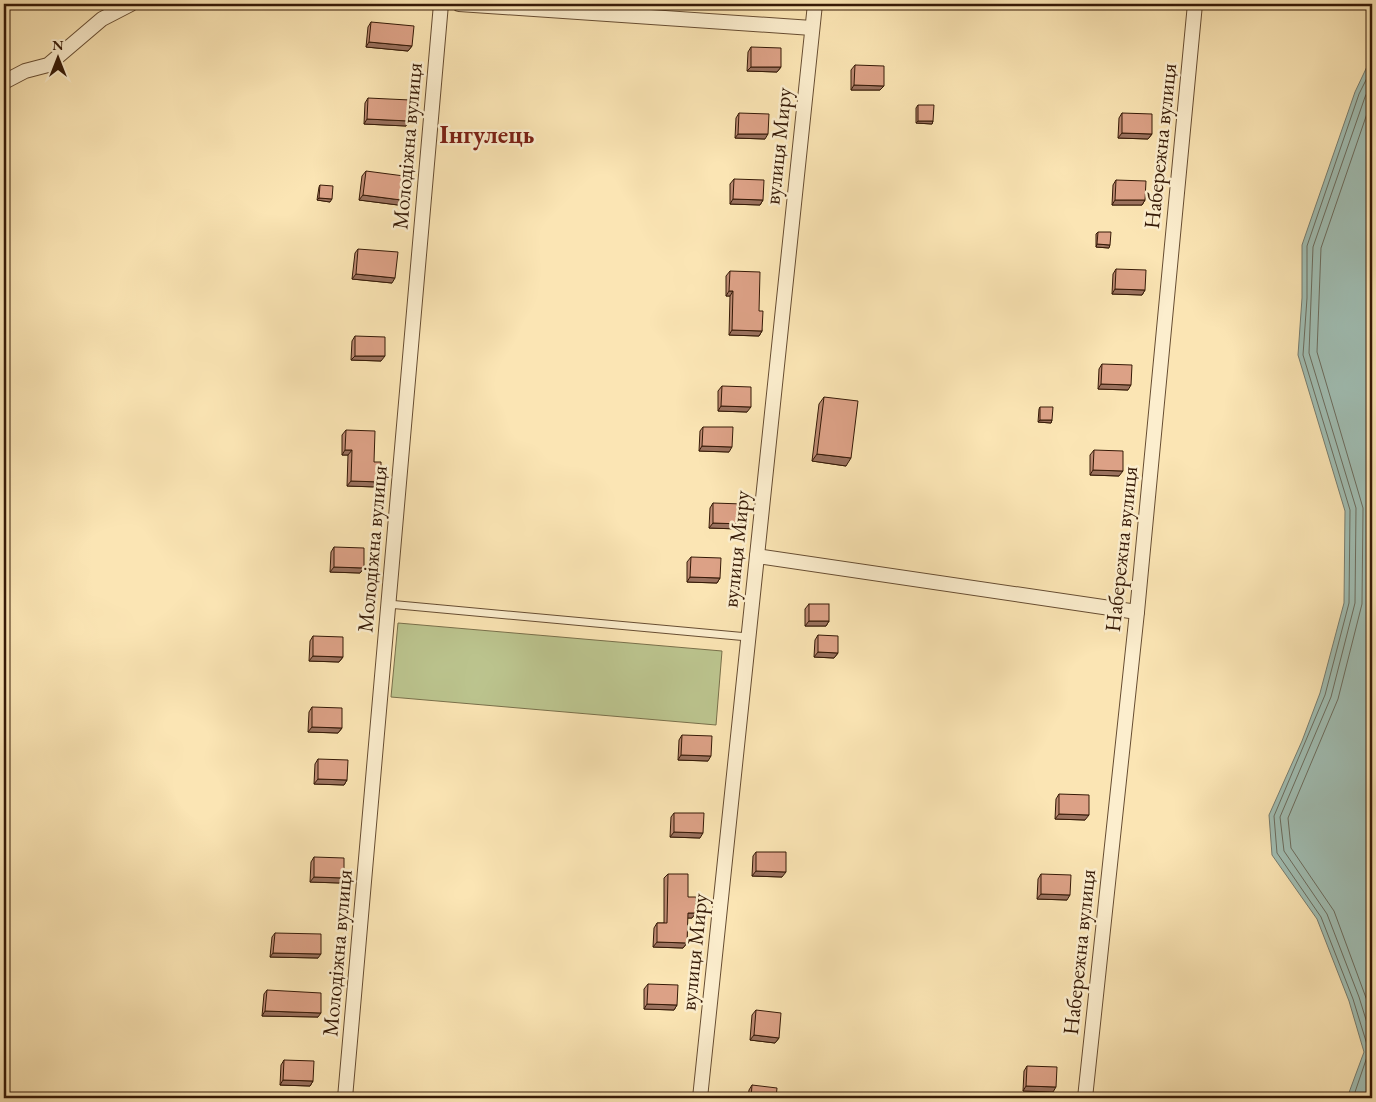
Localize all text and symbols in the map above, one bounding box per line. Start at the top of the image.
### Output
north arrow [32,32,82,82]
text: N [52,36,64,54]
street label: Молодіжна вулиця [385,61,429,231]
street label: Набережна вулиця [1137,62,1183,230]
street label: вулиця Миру [757,86,799,206]
district label: Інгулець [440,118,535,151]
street label: Молодіжна вулиця [350,464,394,634]
street label: Набережна вулиця [1098,465,1144,633]
street label: вулиця Миру [715,489,757,609]
street label: Молодіжна вулиця [315,868,359,1038]
street label: Набережна вулиця [1056,868,1102,1036]
street label: вулиця Миру [673,892,715,1012]

